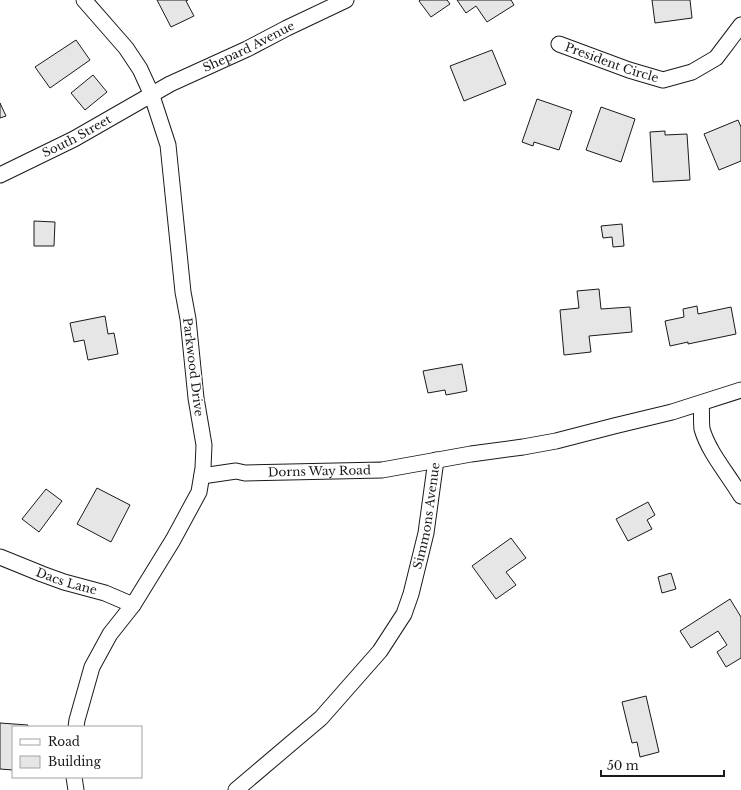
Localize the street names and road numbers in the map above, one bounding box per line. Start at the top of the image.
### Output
street label: Shepard Avenue [200,18,297,75]
street label: President Circle [563,39,661,85]
street label: South Street [40,111,114,160]
street label: Parkwood Drive [180,317,207,417]
street label: Simmons Avenue [409,461,443,570]
street label: Dorns Way Road [268,462,371,479]
street label: Dacs Lane [34,564,99,598]

